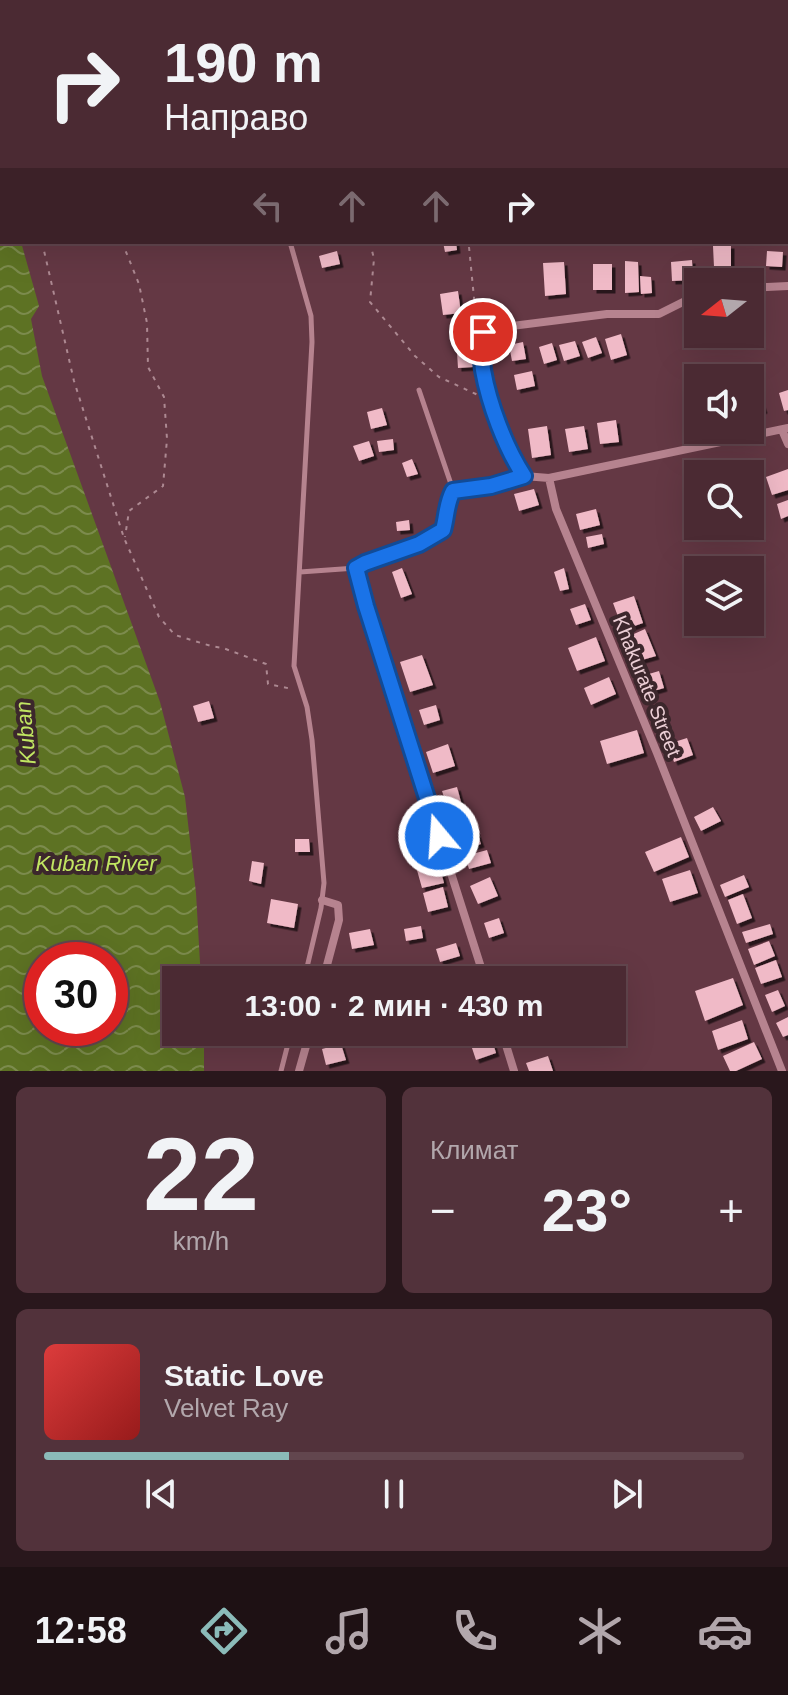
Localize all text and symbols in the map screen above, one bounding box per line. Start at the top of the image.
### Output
text: 190 m [164,31,323,94]
icon: right [32,32,136,136]
text: Направо [164,97,308,138]
icon: left [246,184,290,228]
icon: ahead [330,184,374,228]
icon: ahead [414,184,458,228]
icon: right [498,184,542,228]
north arrow [684,268,764,348]
map controls [684,268,764,636]
pin [449,298,517,366]
icon: arrive [461,310,505,354]
button: sound [684,364,764,444]
button: search [684,460,764,540]
button: layers [684,556,764,636]
street label: Khakurate Street [609,612,685,760]
water label: Kuban [10,700,41,766]
position arrow [397,794,481,878]
water label: Kuban River [35,851,158,876]
speed limit sign: 30 [24,942,128,1046]
text: 13:00 · 2 мин · 430 m [245,989,543,1022]
text: 22 [143,1116,259,1232]
text: Климат [430,1135,519,1165]
text: 23° [542,1177,632,1244]
text: − [430,1186,456,1235]
text: + [718,1186,744,1235]
text: km/h [173,1226,229,1256]
text: Static Love [164,1359,324,1392]
text: Velvet Ray [164,1393,288,1423]
icon: previous [139,1472,183,1516]
icon: pause [372,1472,416,1516]
icon: next [605,1472,649,1516]
icon: directions [196,1603,252,1659]
icon: music [321,1603,377,1659]
icon: phone [447,1603,503,1659]
icon: climate [572,1603,628,1659]
icon: car [697,1603,753,1659]
text: 12:58 [35,1610,127,1651]

